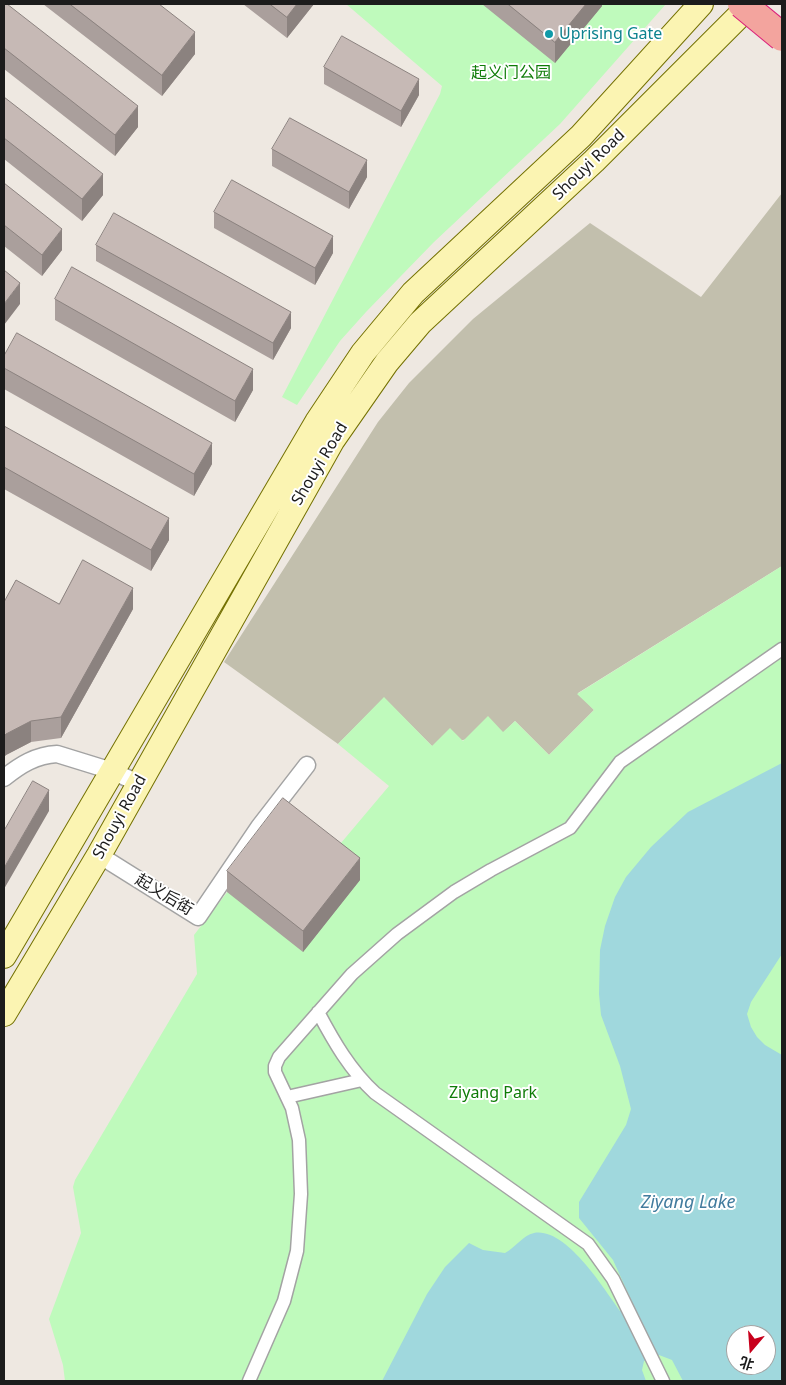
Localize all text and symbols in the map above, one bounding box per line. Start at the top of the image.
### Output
place label: Uprising Gate [559,24,662,44]
marker: Uprising Gate [543,28,555,40]
park label: 起义门公园 [471,63,551,83]
street label: Shouyi Road [549,126,629,204]
street label: Shouyi Road [288,419,352,509]
street label: Shouyi Road [89,772,151,862]
street label: 起义后街 [132,870,196,920]
park label: Ziyang Park [449,1083,537,1103]
water label: Ziyang Lake [641,1192,735,1214]
north arrow [726,1325,776,1375]
text: 北 [737,1353,756,1375]

